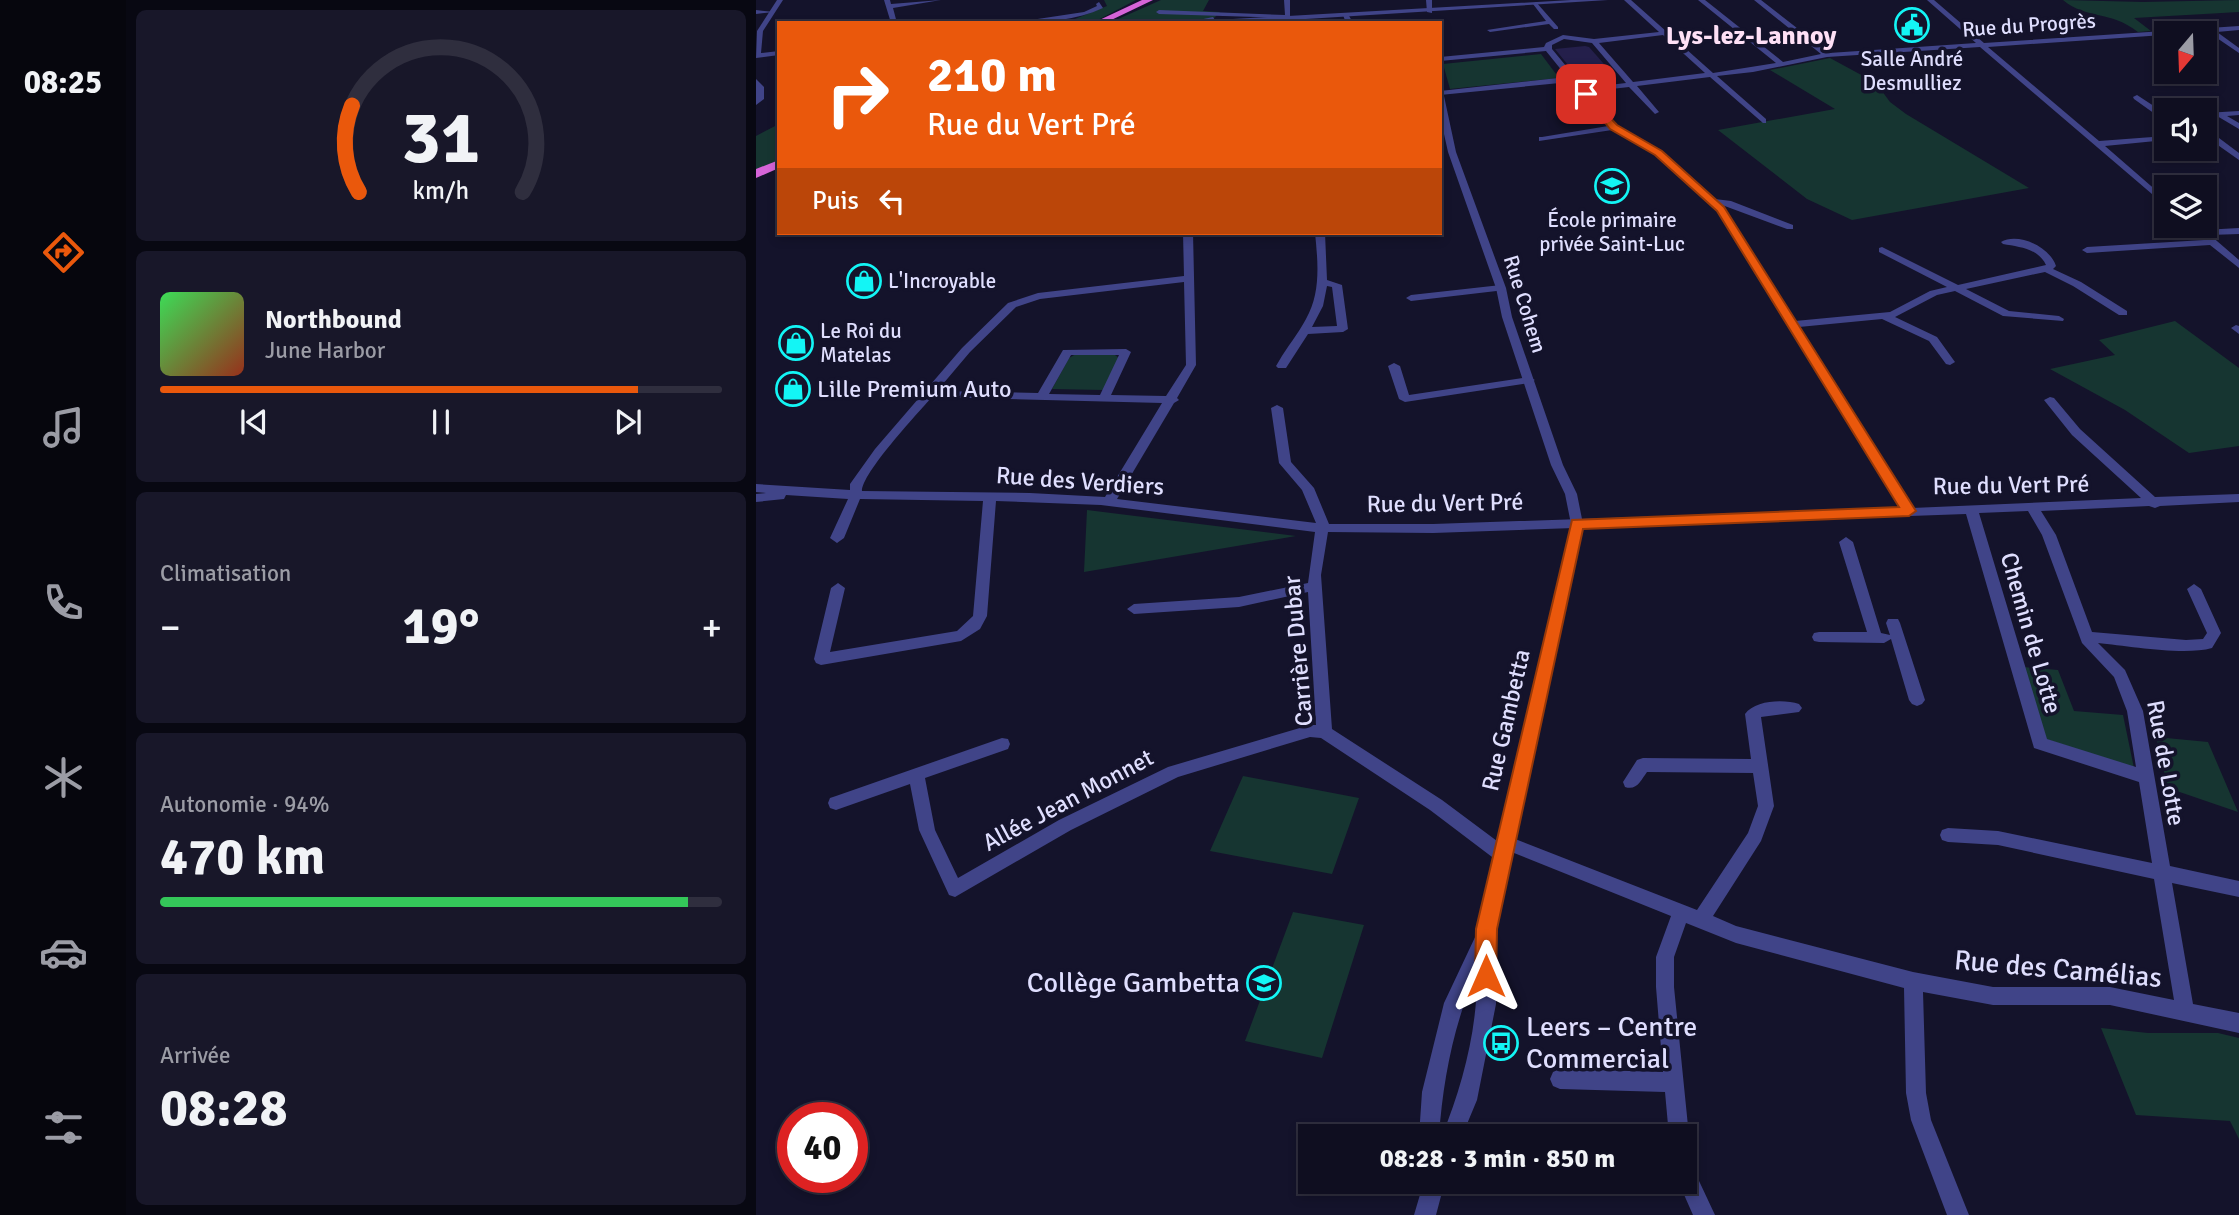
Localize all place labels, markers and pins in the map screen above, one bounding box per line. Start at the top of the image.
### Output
public building icon: Salle André Desmulliez [1893,6,1931,44]
place label: Salle André Desmulliez [1861,46,1963,96]
pin [1556,64,1616,124]
school or university icon: École primaire privée Saint-Luc [1593,167,1631,205]
place label: École primaire privée Saint-Luc [1539,207,1685,257]
shop icon: L'Incroyable [845,262,883,300]
place label: L'Incroyable [888,268,996,294]
place label: Le Roi du Matelas [820,318,902,368]
shop icon: Le Roi du Matelas [777,324,815,362]
shop icon: Lille Premium Auto [774,370,812,408]
place label: Lille Premium Auto [817,374,1011,404]
school or university icon: Collège Gambetta [1245,964,1283,1002]
place label: Collège Gambetta [1027,966,1240,1000]
place label: Leers – Centre Commercial [1526,1010,1697,1076]
bus stop icon: Leers – Centre Commercial [1482,1024,1520,1062]

